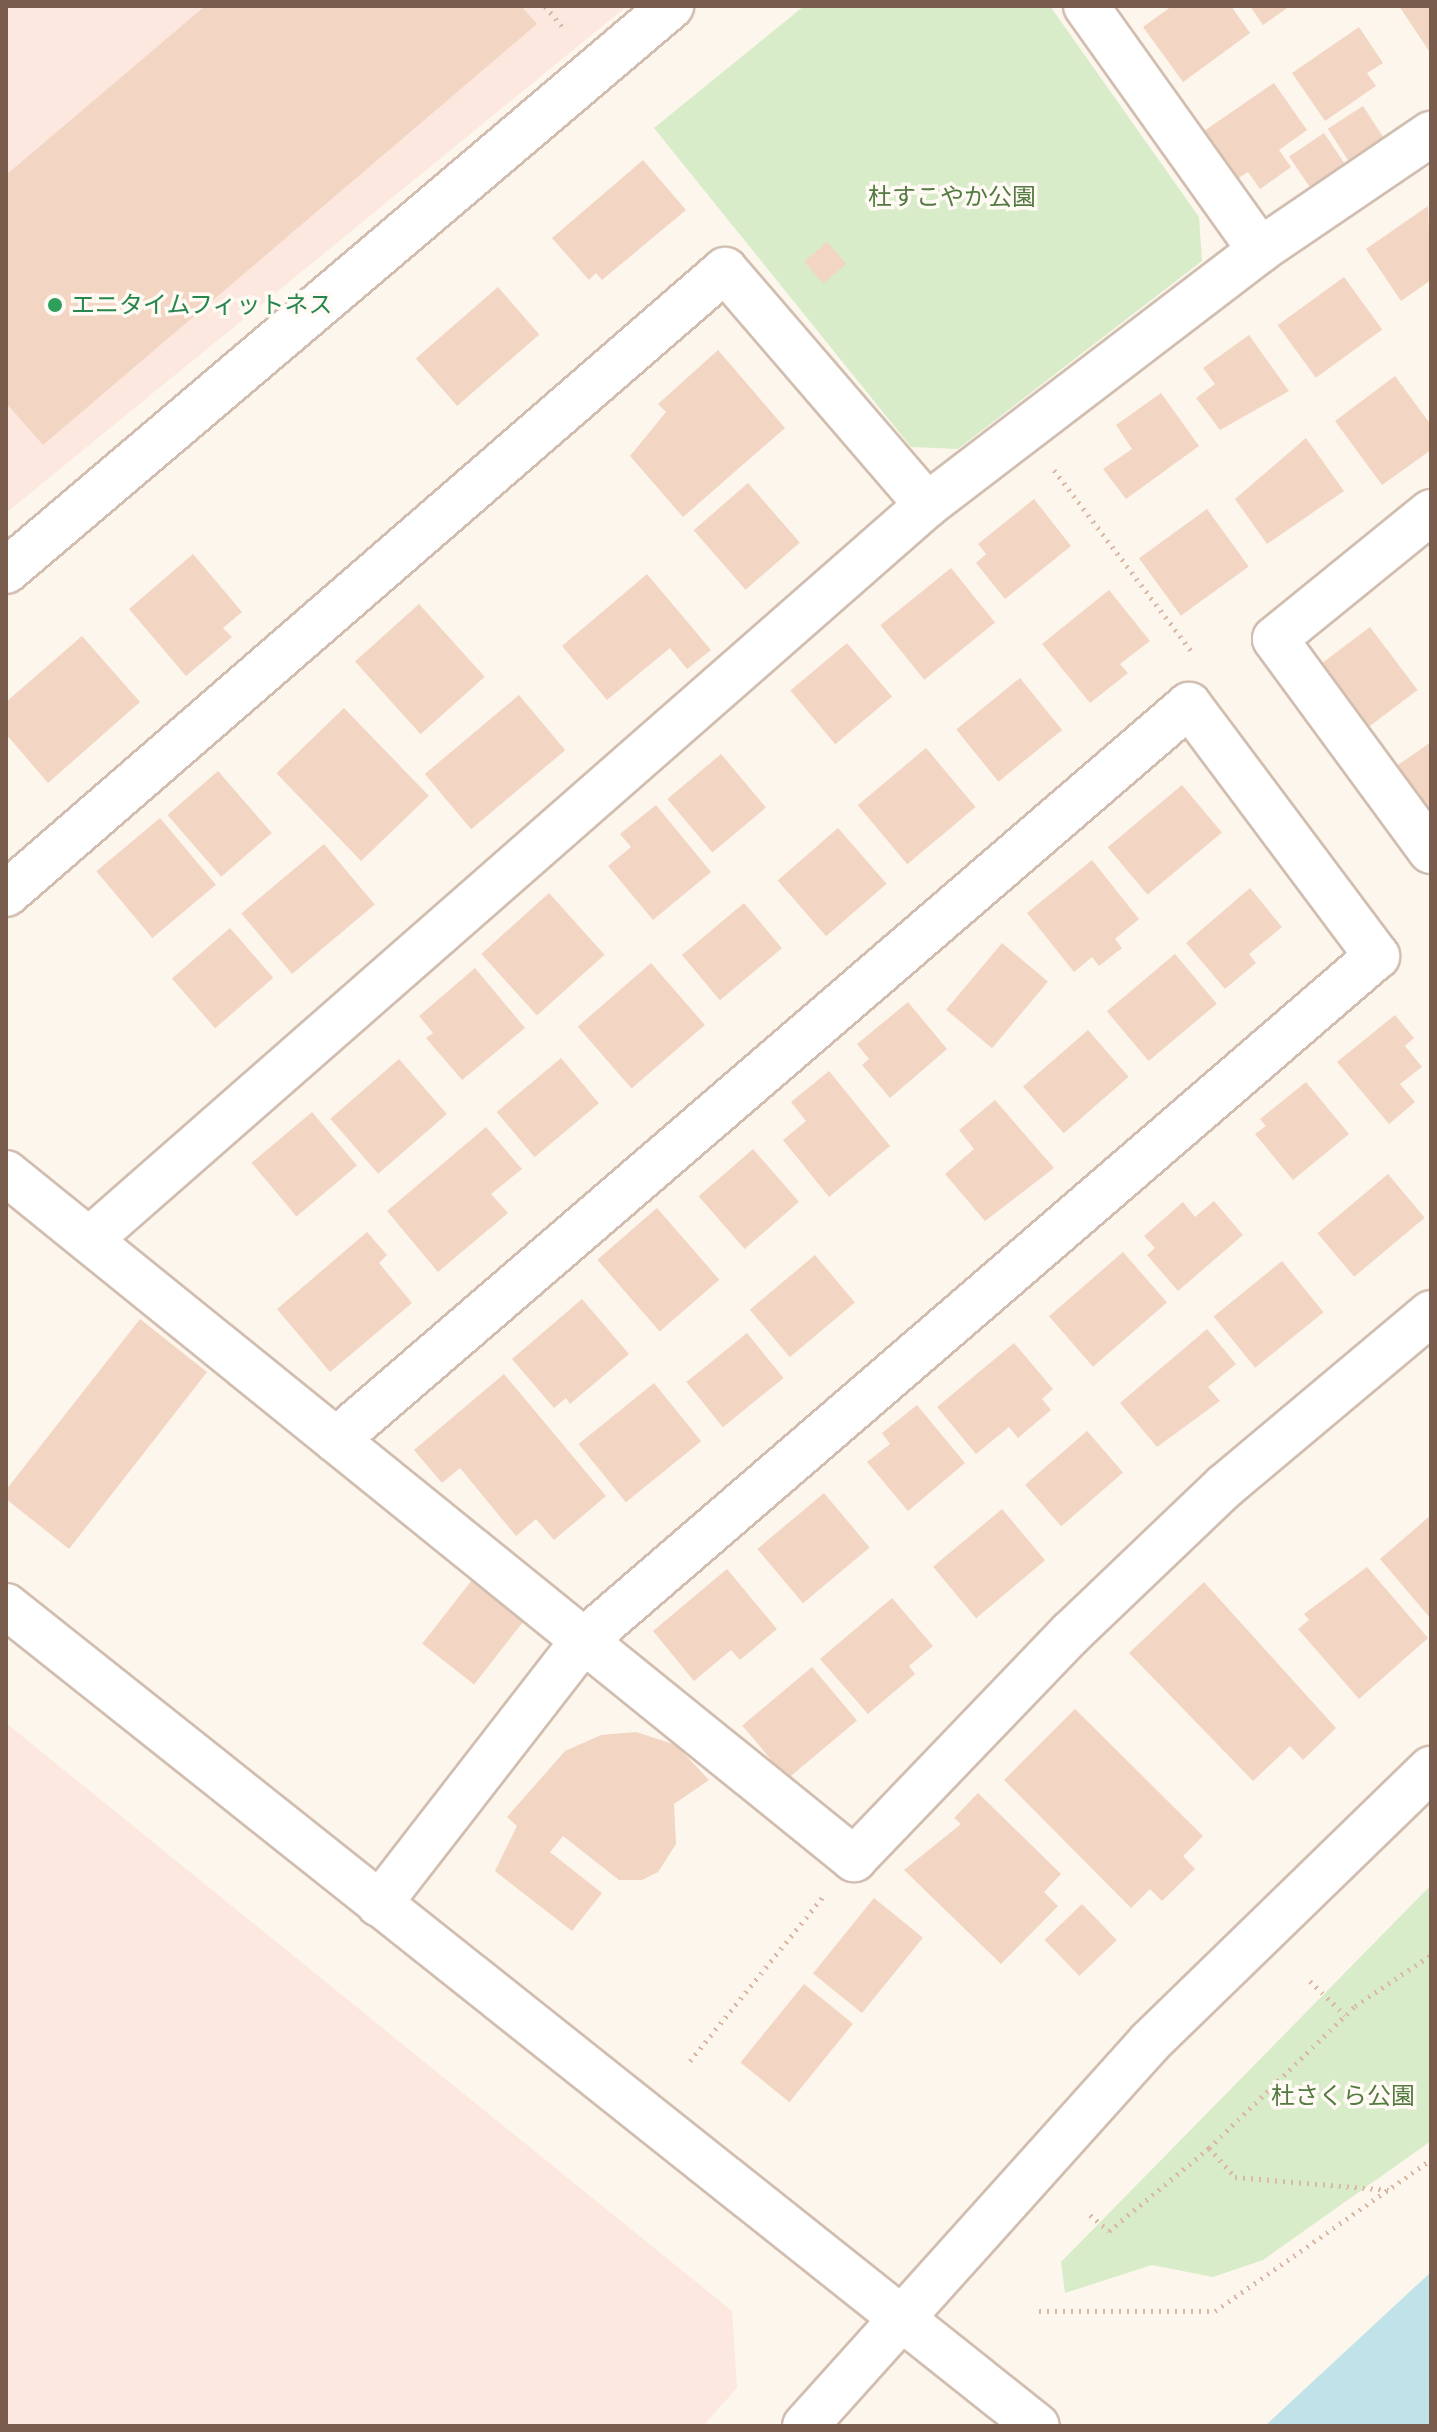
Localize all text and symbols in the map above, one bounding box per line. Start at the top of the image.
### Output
park label: 杜すこやか公園 [868,183,1036,211]
place label: エニタイムフィットネス [71,291,335,319]
marker: エニタイムフィットネス [46,296,64,314]
park label: 杜さくら公園 [1271,2082,1415,2110]

